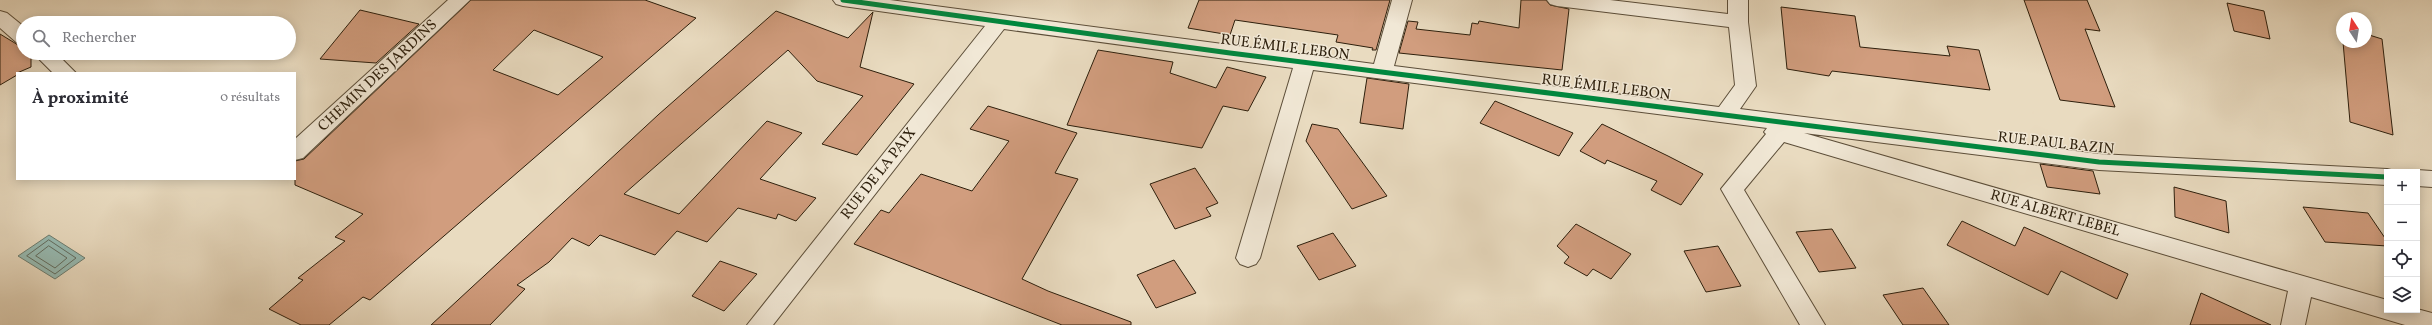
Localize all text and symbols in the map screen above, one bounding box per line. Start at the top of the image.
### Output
north arrow [2336,12,2372,48]
street label: CHEMIN DES JARDINS [314,15,442,137]
search box [16,16,296,60]
icon: search [30,27,52,49]
text: Rechercher [62,28,136,49]
street label: RUE ÉMILE LEBON [1219,30,1351,66]
street label: RUE ÉMILE LEBON [1540,70,1672,106]
text: À proximité [32,87,129,110]
text: 0 résultats [220,89,280,107]
street label: RUE DE LA PAIX [837,124,921,224]
street label: RUE PAUL BAZIN [1997,127,2115,161]
map controls [2384,169,2420,313]
button: + [2384,169,2420,205]
street label: RUE ALBERT LEBEL [1987,185,2123,243]
button: − [2384,205,2420,241]
button: locate [2384,241,2420,277]
button: layers [2384,277,2420,313]

